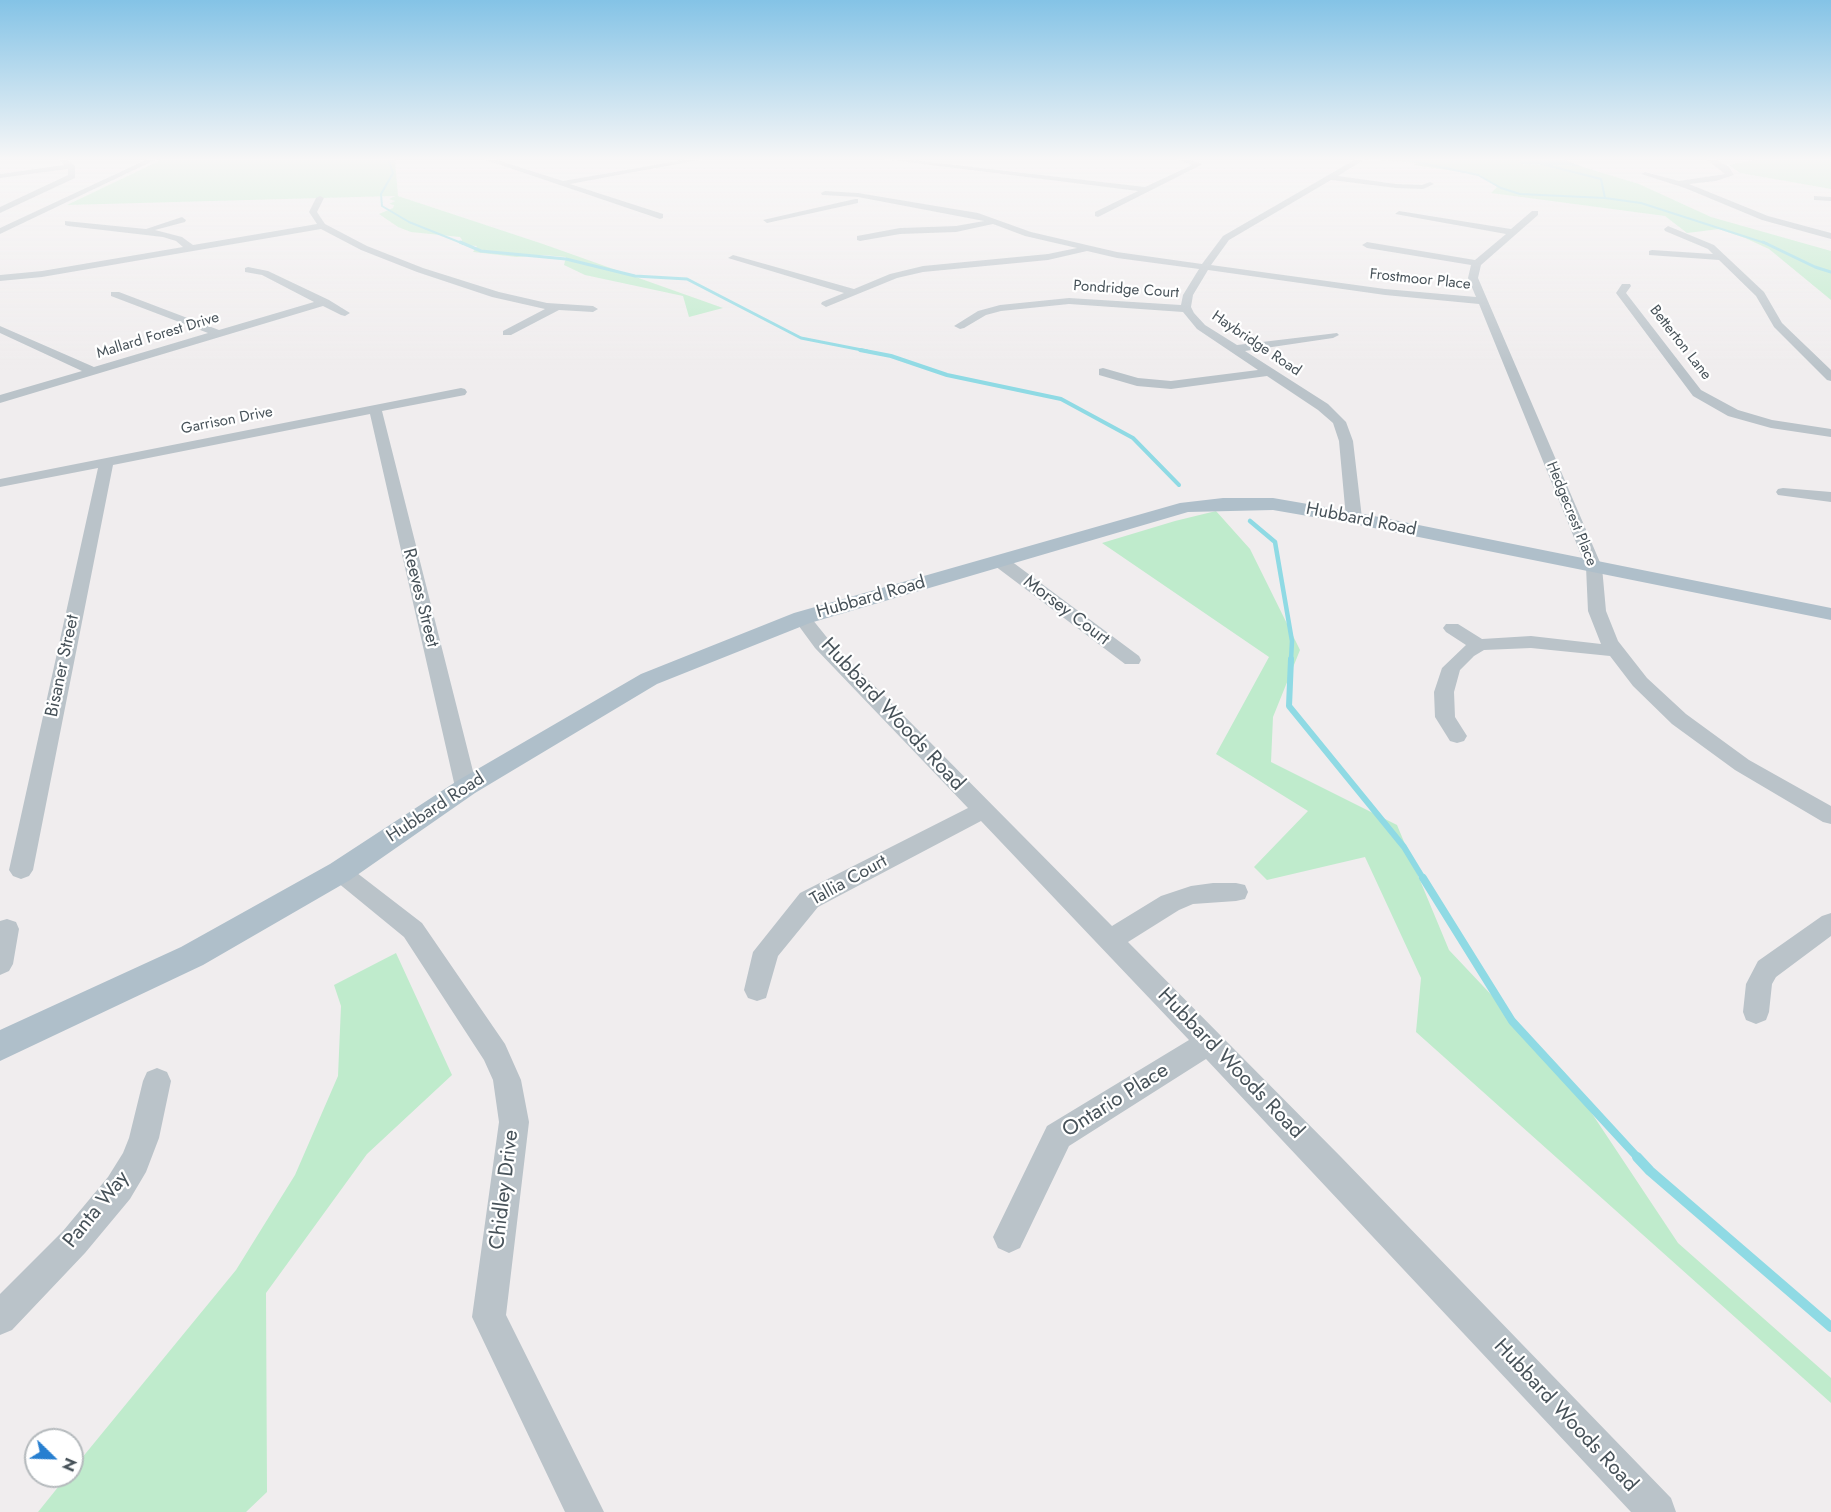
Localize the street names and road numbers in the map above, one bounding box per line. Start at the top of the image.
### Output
street label: Frostmoor Place [1369,266,1471,294]
street label: Pondridge Court [1073,277,1179,303]
street label: Betterton Lane [1645,302,1715,384]
street label: Haybridge Road [1208,308,1304,380]
street label: Mallard Forest Drive [95,309,221,363]
street label: Garrison Drive [180,403,274,439]
street label: Hedgecrest Place [1542,459,1600,569]
street label: Hubbard Road [1304,499,1418,541]
street label: Reeves Street [397,546,443,650]
street label: Hubbard Road [814,572,928,624]
street label: Morsey Court [1019,572,1113,650]
street label: Bisaner Street [42,613,84,719]
street label: Hubbard Woods Road [815,633,969,797]
street label: Hubbard Road [383,768,489,848]
street label: Tallia Court [807,851,891,911]
street label: Hubbard Woods Road [1152,983,1308,1145]
street label: Ontario Place [1058,1058,1174,1144]
street label: Chidley Drive [485,1129,525,1251]
street label: Panta Way [58,1167,136,1253]
street label: Hubbard Woods Road [1488,1334,1642,1498]

